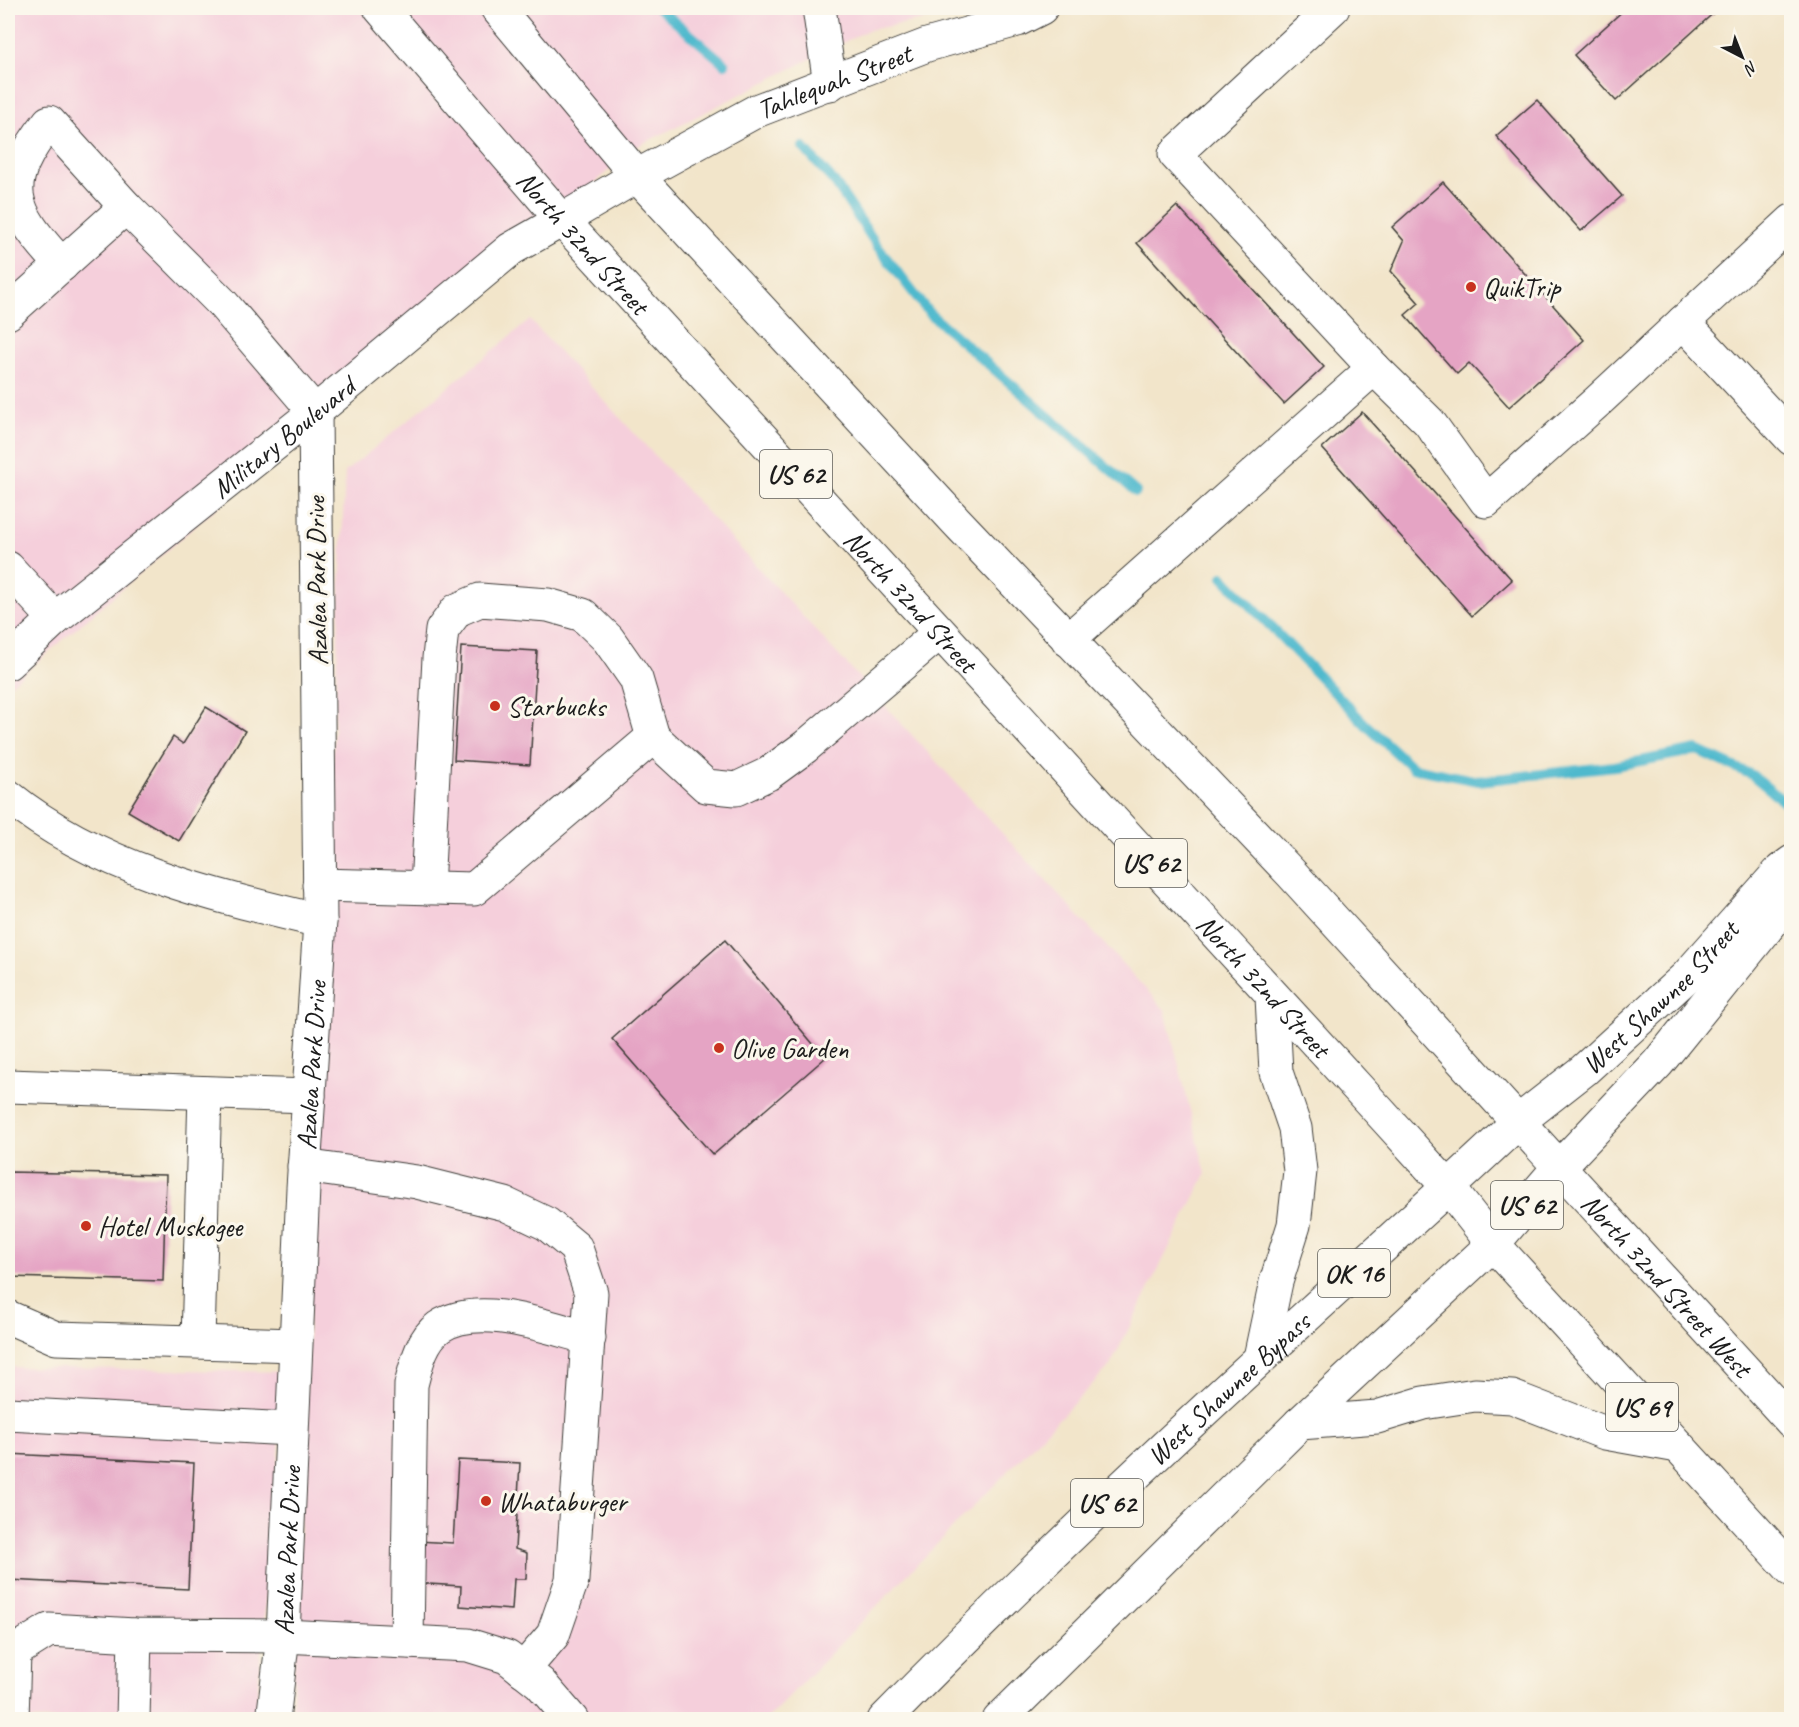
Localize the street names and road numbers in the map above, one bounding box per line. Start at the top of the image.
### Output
street label: Tahlequah Street [752,35,919,127]
street label: North 32nd Street [509,163,658,324]
street label: Military Boulevard [204,367,365,506]
road number: US 62 [760,450,832,498]
street label: Azalea Park Drive [297,494,335,666]
street label: North 32nd Street [836,522,987,682]
road number: US 62 [1115,839,1187,887]
street label: North 32nd Street [1189,907,1340,1067]
street label: West Shawnee Street [1575,911,1748,1081]
street label: Azalea Park Drive [288,978,334,1151]
road number: US 62 [1491,1181,1563,1229]
street label: North 32nd Street West [1574,1186,1761,1386]
road number: OK 16 [1318,1249,1390,1297]
street label: West Shawnee Bypass [1140,1303,1319,1473]
road number: US 69 [1606,1383,1678,1431]
street label: Azalea Park Drive [266,1464,309,1636]
road number: US 62 [1071,1479,1143,1527]

